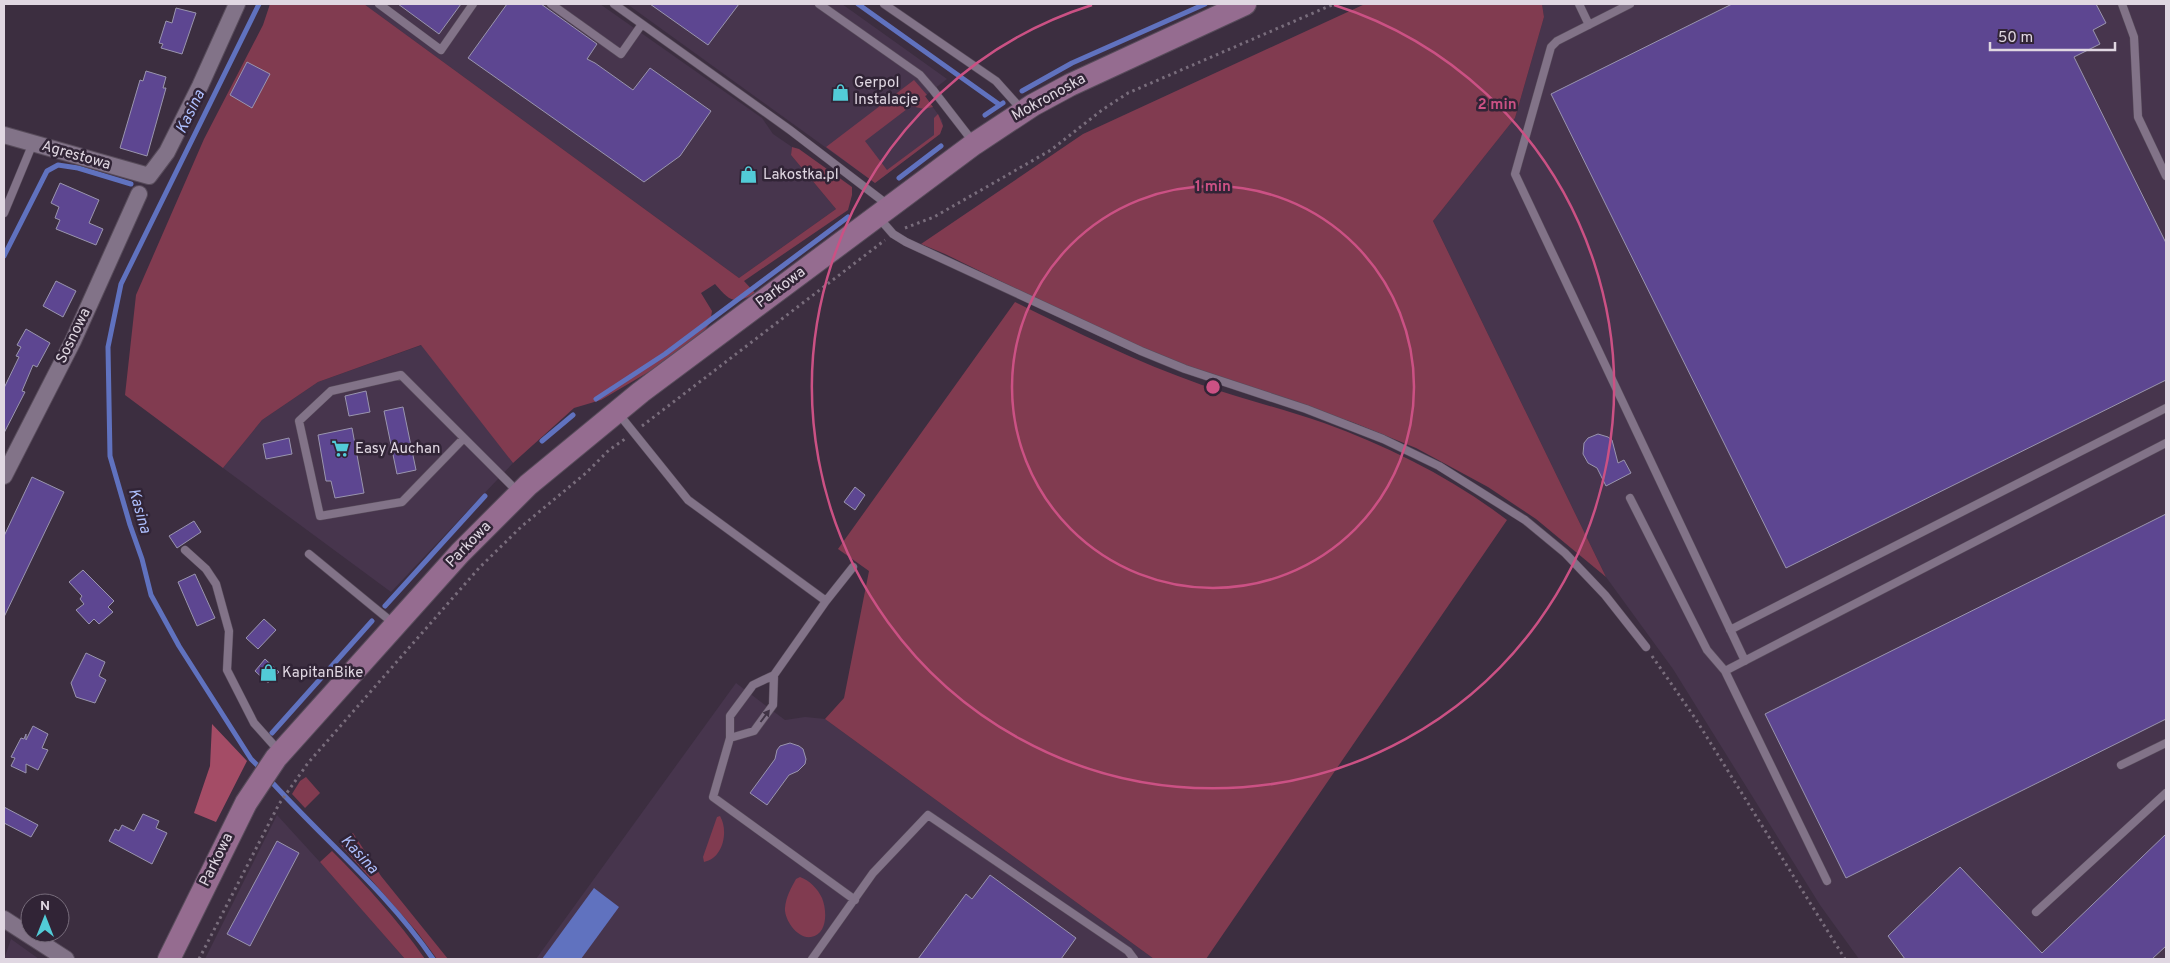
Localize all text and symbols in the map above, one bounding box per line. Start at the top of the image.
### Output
scale bar [1990,20,2115,52]
text: 50 m [1998,29,2033,48]
street label: Mokronoska [1009,70,1089,126]
place label: Gerpol Instalacje [854,74,918,110]
shop icon: Gerpol Instalacje [830,82,850,102]
water label: Kasina [172,86,210,137]
text: 2 min [1477,96,1517,115]
street label: Agrestowa [39,137,113,175]
shop icon: Lakostka.pl [739,165,759,185]
place label: Lakostka.pl [763,166,839,185]
text: 1 min [1195,178,1231,197]
street label: Parkowa [752,263,810,313]
street label: Sosnowa [52,305,96,367]
centre of rings [1204,378,1222,396]
supermarket icon: Easy Auchan [331,439,351,459]
place label: Easy Auchan [355,440,440,459]
water label: Kasina [123,486,155,537]
street label: Parkowa [442,518,496,572]
shop icon: KapitanBike [258,663,278,683]
place label: KapitanBike [282,664,363,683]
one-way arrow [760,710,771,723]
street label: Parkowa [196,830,238,890]
water label: Kasina [336,831,383,879]
north arrow [20,893,70,943]
text: N [40,898,50,915]

